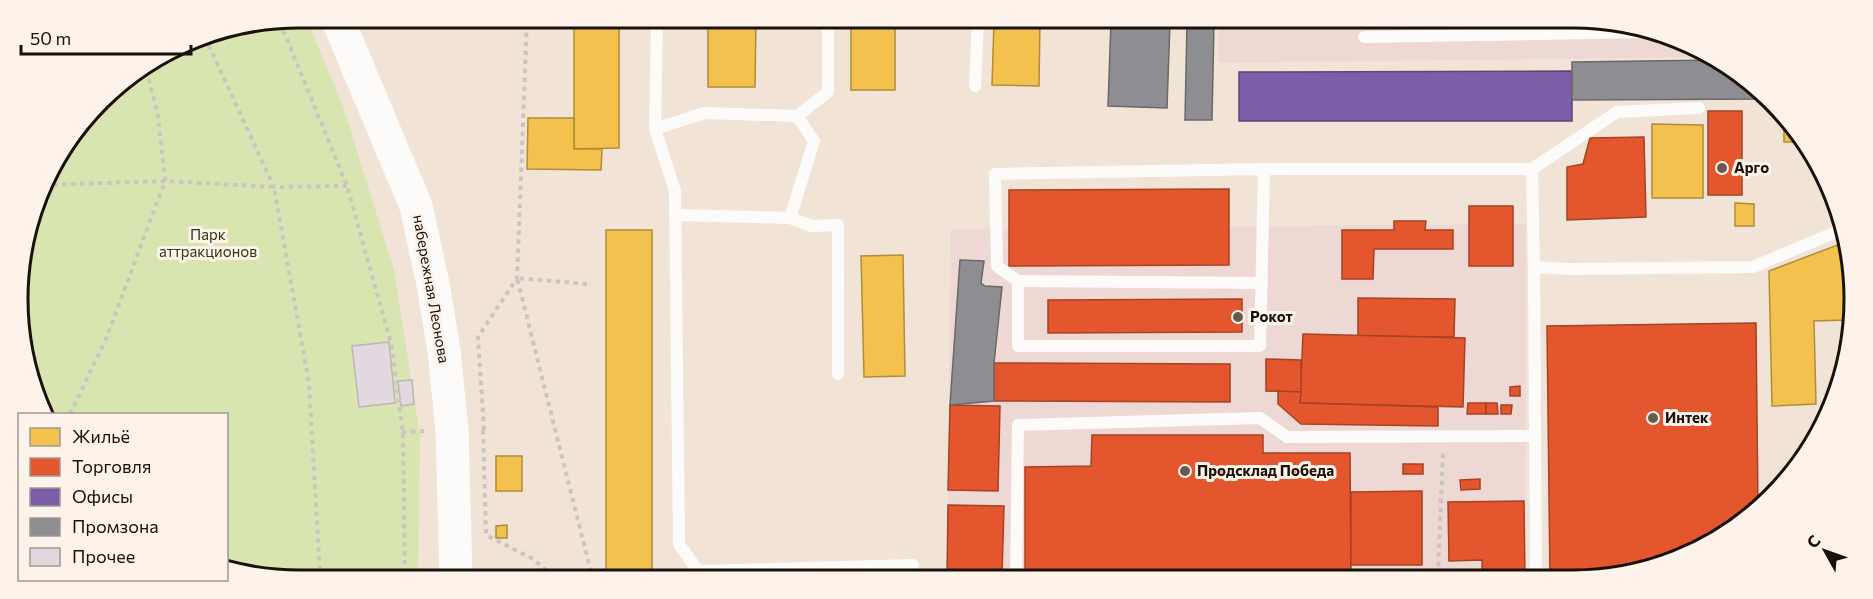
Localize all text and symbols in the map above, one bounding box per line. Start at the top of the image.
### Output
scale bar [21,18,190,56]
text: 50 m [30,27,71,49]
place label: Арго [1734,158,1769,176]
marker: Арго [1715,161,1729,175]
street label: набережная Леонова [410,213,454,364]
park label: Парк аттракционов [159,225,257,260]
place label: Рокот [1250,307,1293,325]
marker: Рокот [1231,310,1245,324]
place label: Интек [1665,408,1709,426]
marker: Интек [1646,411,1660,425]
legend [18,413,228,581]
text: Жильё [72,425,130,447]
text: Торговля [72,455,151,477]
place label: Продсклад Победа [1197,461,1334,479]
marker: Продсклад Победа [1178,464,1192,478]
text: Офисы [72,485,133,507]
text: Промзона [72,515,159,537]
north arrow [1795,521,1855,581]
text: С [1802,531,1824,551]
text: Прочее [72,545,135,567]

